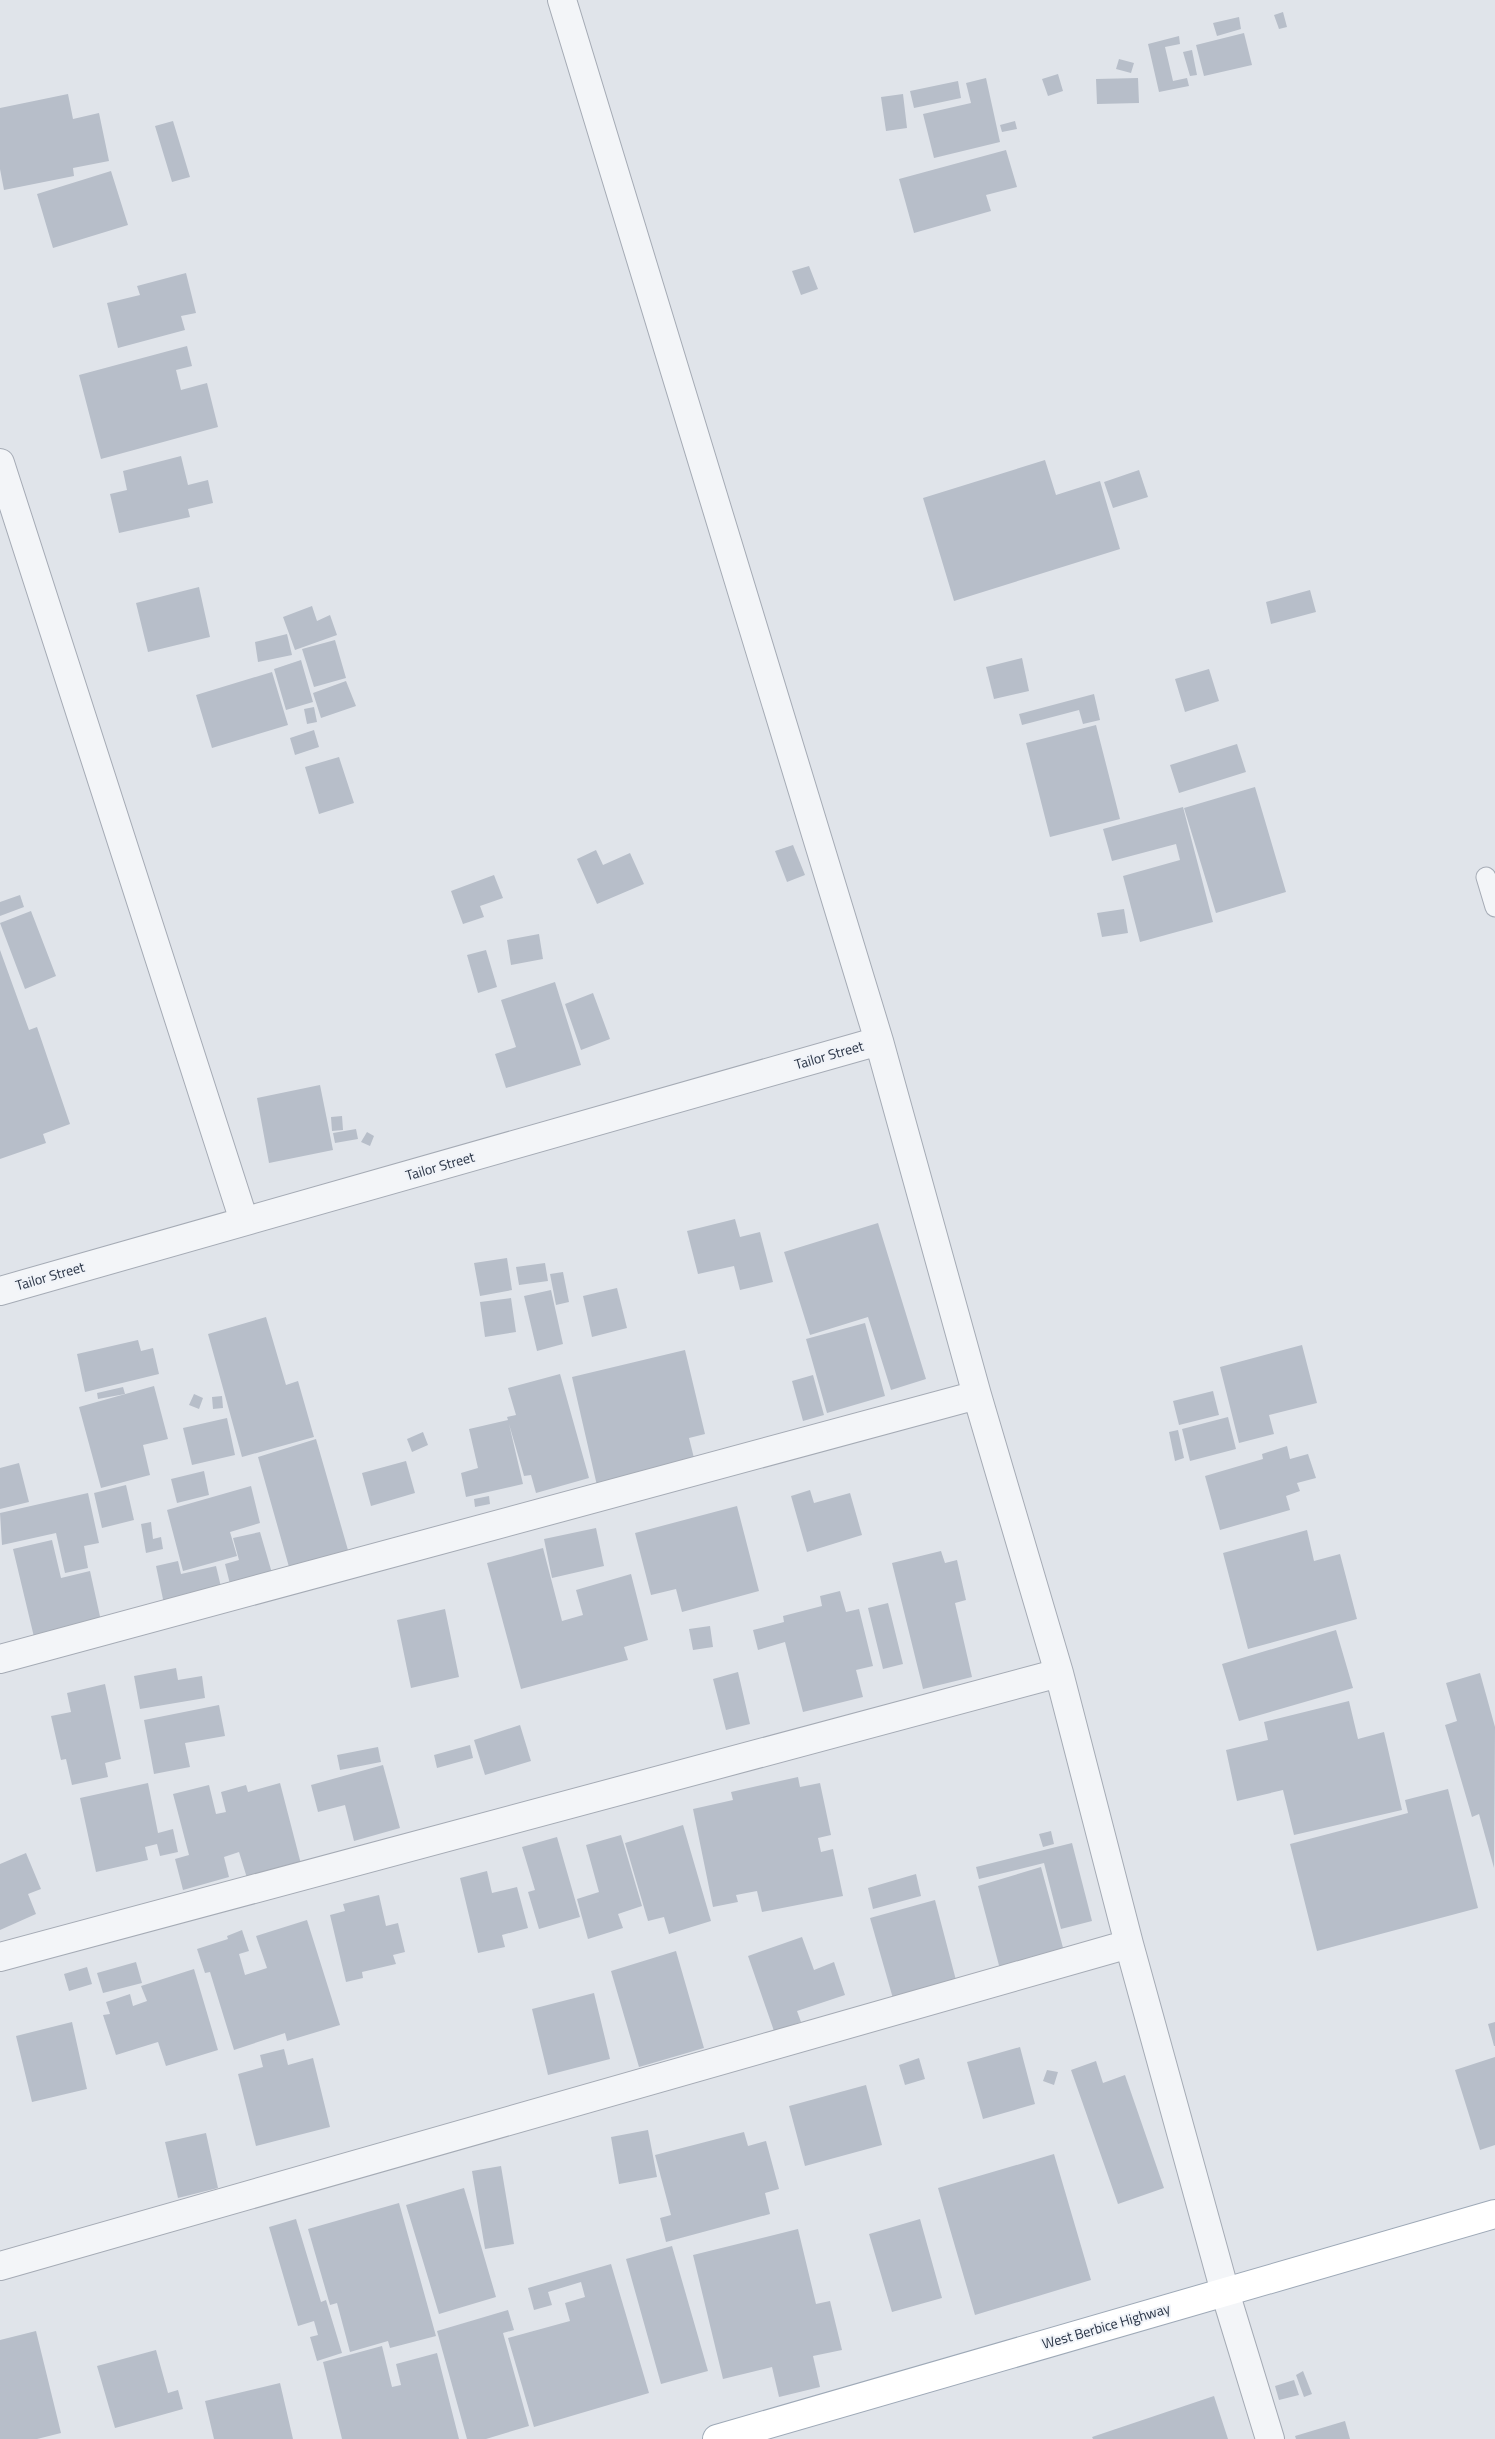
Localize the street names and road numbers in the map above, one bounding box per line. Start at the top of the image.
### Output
street label: Tailor Street [792,1035,866,1074]
street label: Tailor Street [403,1146,477,1185]
street label: Tailor Street [13,1256,87,1295]
street label: West Berbice Highway [1039,2297,1173,2354]

